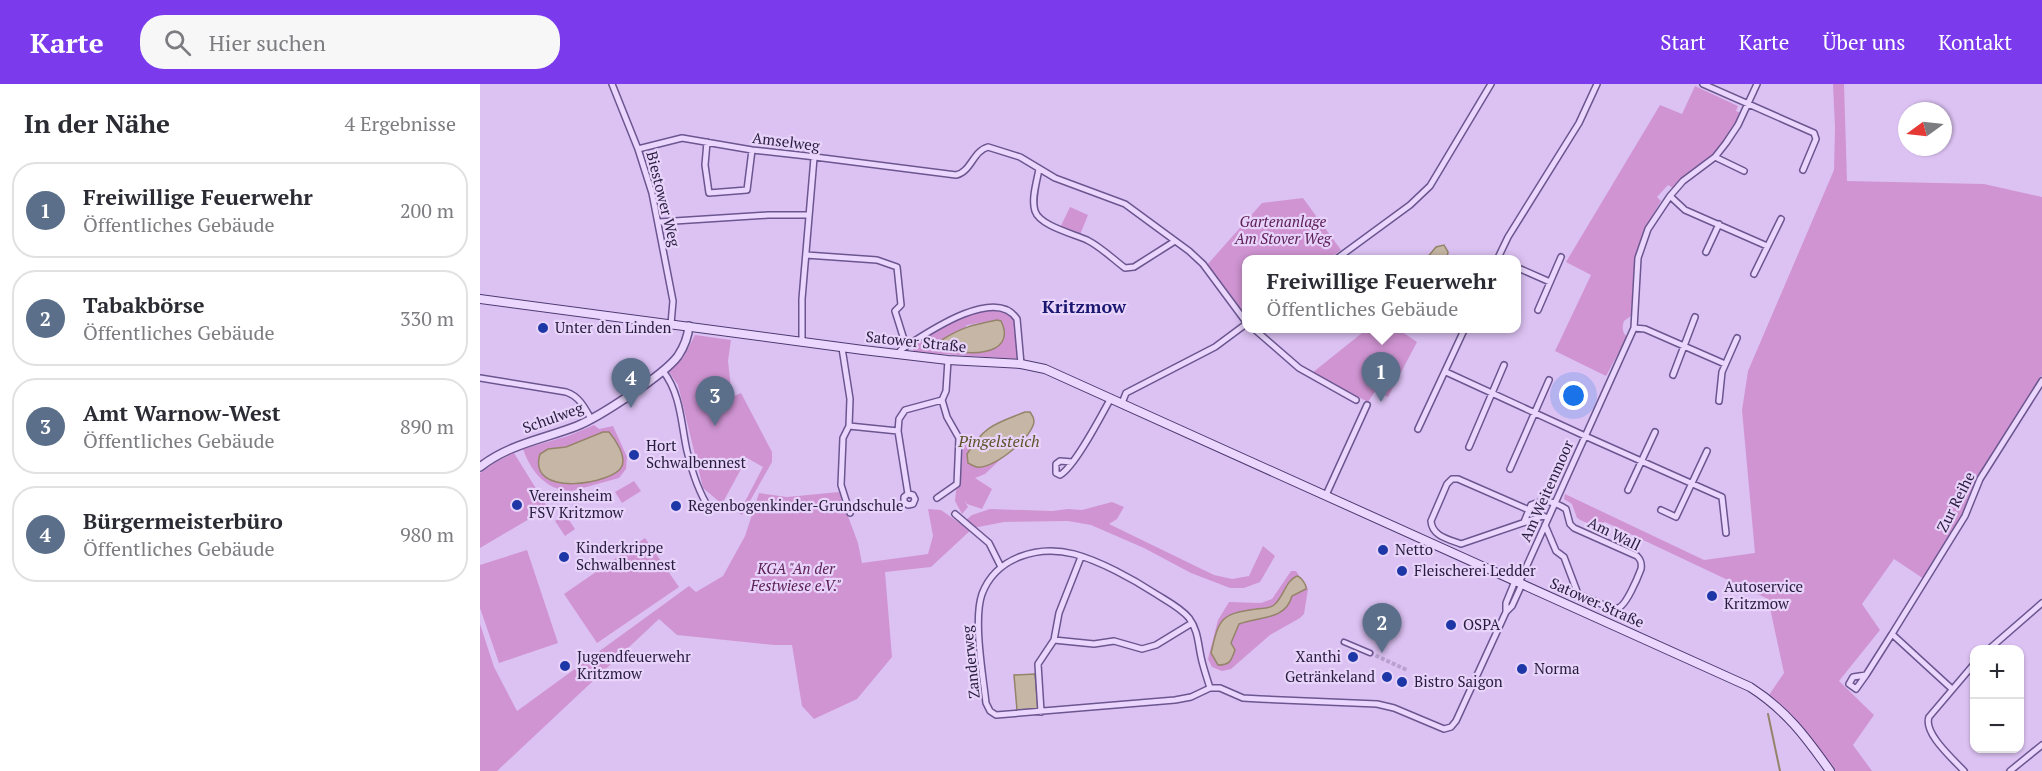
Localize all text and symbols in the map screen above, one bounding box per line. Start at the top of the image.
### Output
search box [140,15,560,69]
text: Karte [30,24,104,61]
icon: search [161,26,194,59]
text: Hier suchen [209,28,326,57]
text: Start [1660,28,1706,56]
text: Karte [1739,28,1789,56]
text: Über uns [1822,28,1905,56]
text: Kontakt [1938,28,2012,56]
north arrow [1898,102,1952,156]
text: In der Nähe [24,106,170,140]
text: 4 Ergebnisse [344,110,456,137]
street label: Amselweg [751,127,822,155]
street label: Biestower Weg [642,149,686,250]
text: Freiwillige Feuerwehr [83,182,313,211]
text: 1 [40,197,51,224]
text: 200 m [400,197,454,224]
text: Öffentliches Gebäude [83,211,275,238]
park label: Gartenanlage Am Stover Weg [1234,211,1333,248]
popup [1242,255,1521,333]
text: Freiwillige Feuerwehr [1267,266,1496,295]
text: Tabakbörse [83,290,205,319]
district label: Kritzmow [1042,294,1127,318]
text: Öffentliches Gebäude [1267,295,1458,322]
text: 2 [40,305,51,332]
text: 330 m [400,305,454,332]
place label: Unter den Linden [555,317,671,337]
text: Öffentliches Gebäude [83,319,275,346]
marker: Unter den Linden [536,321,550,335]
street label: Satower Straße [865,326,967,356]
pin: 1 [1362,352,1400,402]
pin: 4 [612,358,650,408]
pin: 3 [696,376,734,426]
your location [1559,381,1588,410]
street label: Schulweg [520,396,587,437]
text: Amt Warnow-West [83,398,281,427]
text: 3 [40,413,51,440]
text: 890 m [400,413,454,440]
text: Öffentliches Gebäude [83,427,275,454]
water label: Pingelsteich [957,430,1040,452]
place label: Hort Schwalbennest [646,435,746,472]
street label: Am Weitenmoor [1515,436,1578,545]
marker: Hort Schwalbennest [627,448,641,462]
street label: Zur Reihe [1931,468,1979,535]
place label: Vereinsheim FSV Kritzmow [529,485,625,522]
place label: Regenbogenkinder-Grundschule [688,495,903,515]
marker: Vereinsheim FSV Kritzmow [510,498,524,512]
marker: Regenbogenkinder-Grundschule [669,499,683,513]
text: Bürgermeisterbüro [83,506,283,535]
street label: Am Wall [1585,512,1644,554]
text: 4 [40,521,51,548]
text: 980 m [400,521,454,548]
text: Öffentliches Gebäude [83,535,275,562]
place label: Kinderkrippe Schwalbennest [576,537,676,574]
place label: Netto [1395,539,1433,559]
marker: Netto [1376,543,1390,557]
marker: Kinderkrippe Schwalbennest [557,550,571,564]
park label: KGA "An der Festwiese e.V." [749,558,842,595]
place label: Fleischerei Ledder [1414,560,1536,580]
marker: Fleischerei Ledder [1395,564,1409,578]
street label: Satower Straße [1547,572,1648,632]
place label: Autoservice Kritzmow [1724,576,1803,613]
marker: Autoservice Kritzmow [1705,589,1719,603]
pin: 2 [1362,604,1402,653]
place label: OSPA [1463,614,1501,634]
marker: OSPA [1444,618,1458,632]
street label: Zanderweg [956,623,984,700]
map controls [1970,645,2024,753]
button: + [1970,645,2024,699]
place label: Jugendfeuerwehr Kritzmow [577,646,691,683]
place label: Xanthi [1296,646,1341,666]
marker: Xanthi [1346,650,1360,664]
place label: Norma [1534,658,1580,678]
marker: Jugendfeuerwehr Kritzmow [558,659,572,673]
marker: Norma [1515,662,1529,676]
place label: Getränkeland [1285,666,1375,686]
marker: Getränkeland [1380,670,1394,684]
place label: Bistro Saigon [1414,671,1503,691]
marker: Bistro Saigon [1395,675,1409,689]
button: − [1970,699,2024,753]

